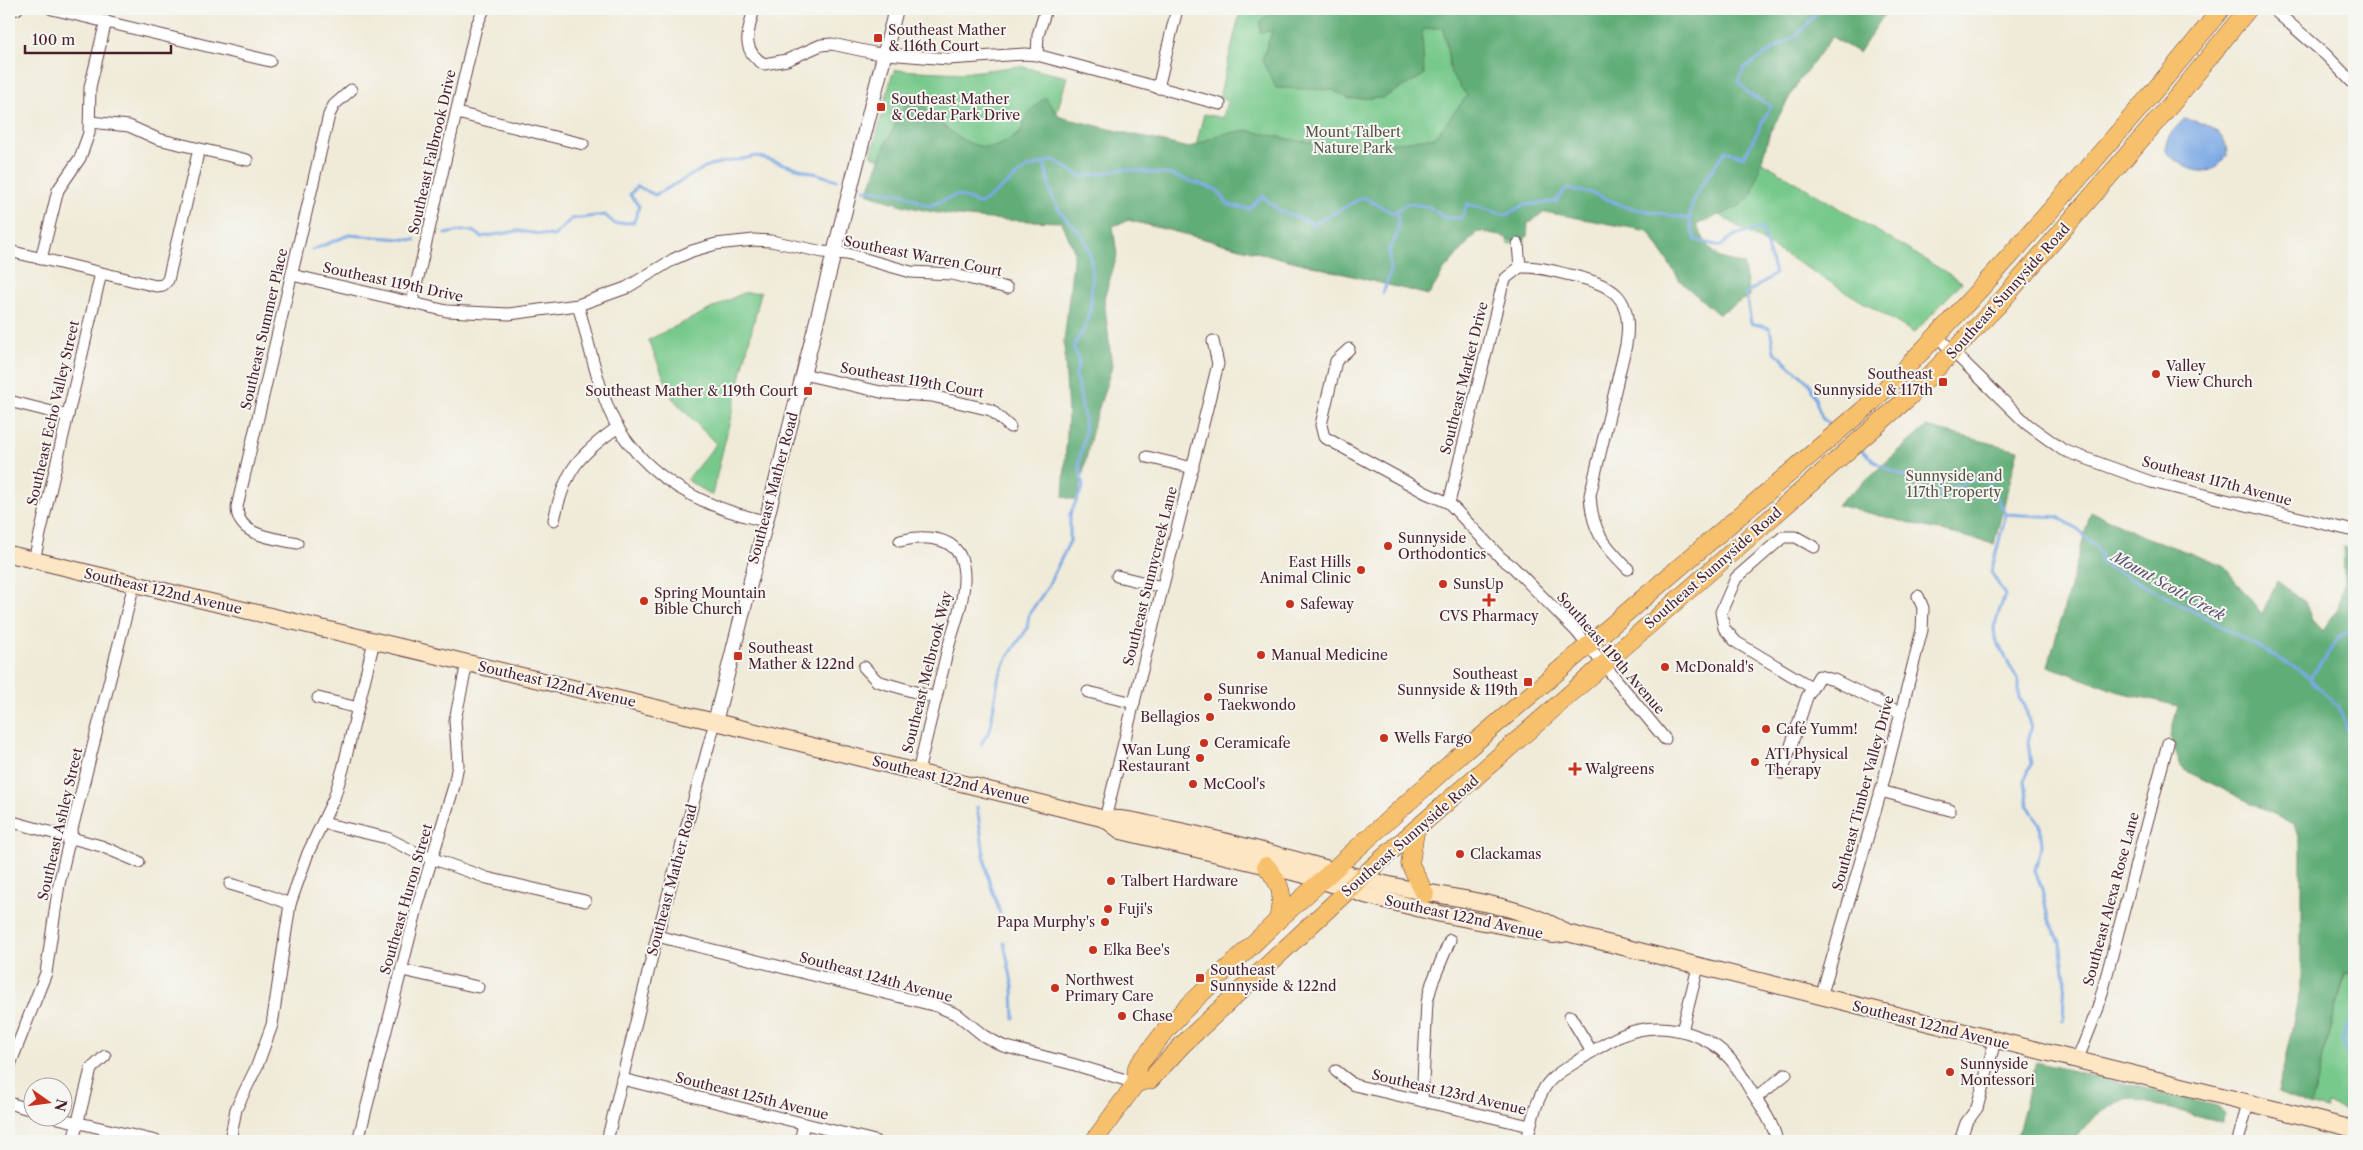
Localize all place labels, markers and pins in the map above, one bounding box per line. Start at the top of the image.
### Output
place label: Southeast Mather & 116th Court [888,21,1006,55]
marker: Southeast Mather & 116th Court [872,32,884,44]
place label: Southeast Mather & Cedar Park Drive [891,90,1020,124]
marker: Southeast Mather & Cedar Park Drive [875,101,887,113]
place label: Valley View Church [2165,357,2253,391]
place label: Southeast Sunnyside & 117th [1813,365,1933,399]
marker: Valley View Church [2150,368,2162,380]
marker: Southeast Sunnyside & 117th [1937,376,1949,388]
place label: Southeast Mather & 119th Court [585,382,798,400]
marker: Southeast Mather & 119th Court [802,385,814,397]
place label: Sunnyside Orthodontics [1398,529,1486,563]
marker: Sunnyside Orthodontics [1382,540,1394,552]
place label: East Hills Animal Clinic [1259,553,1351,587]
marker: East Hills Animal Clinic [1355,564,1367,576]
place label: SunsUp [1453,575,1504,593]
marker: SunsUp [1437,578,1449,590]
place label: Spring Mountain Bible Church [654,584,766,618]
marker: CVS Pharmacy [1483,594,1495,606]
marker: Spring Mountain Bible Church [638,595,650,607]
place label: Safeway [1300,595,1354,613]
marker: Safeway [1284,598,1296,610]
place label: CVS Pharmacy [1439,607,1539,625]
place label: Southeast Mather & 122nd [748,639,855,673]
place label: Manual Medicine [1271,646,1388,664]
marker: Manual Medicine [1255,649,1267,661]
marker: Southeast Mather & 122nd [732,650,744,662]
place label: McDonald's [1675,658,1754,676]
marker: McDonald's [1659,661,1671,673]
place label: Southeast Sunnyside & 119th [1397,665,1518,699]
marker: Southeast Sunnyside & 119th [1522,676,1534,688]
place label: Sunrise Taekwondo [1218,680,1296,714]
marker: Sunrise Taekwondo [1202,691,1214,703]
place label: Bellagios [1140,708,1200,726]
marker: Bellagios [1204,711,1216,723]
place label: Café Yumm! [1776,720,1858,738]
marker: Café Yumm! [1760,723,1772,735]
place label: Wells Fargo [1393,729,1472,747]
marker: Wells Fargo [1378,732,1390,744]
place label: Ceramicafe [1214,734,1291,752]
marker: Ceramicafe [1198,737,1210,749]
place label: Wan Lung Restaurant [1118,741,1191,775]
place label: ATI Physical Therapy [1764,745,1848,779]
marker: Wan Lung Restaurant [1194,752,1206,764]
marker: ATI Physical Therapy [1749,756,1761,768]
place label: Walgreens [1584,760,1654,778]
marker: Walgreens [1569,763,1581,775]
place label: McCool's [1203,775,1265,793]
marker: McCool's [1187,778,1199,790]
place label: Clackamas [1470,845,1541,863]
marker: Clackamas [1454,848,1466,860]
place label: Talbert Hardware [1121,872,1238,890]
marker: Talbert Hardware [1105,875,1117,887]
place label: Fuji's [1118,900,1153,918]
marker: Fuji's [1102,903,1114,915]
place label: Papa Murphy's [997,913,1095,931]
marker: Papa Murphy's [1099,916,1111,928]
place label: Elka Bee's [1103,941,1170,959]
marker: Elka Bee's [1087,944,1099,956]
place label: Southeast Sunnyside & 122nd [1210,961,1337,995]
place label: Northwest Primary Care [1065,971,1154,1005]
marker: Southeast Sunnyside & 122nd [1194,972,1206,984]
marker: Northwest Primary Care [1049,982,1061,994]
place label: Chase [1132,1007,1173,1025]
marker: Chase [1116,1010,1128,1022]
place label: Sunnyside Montessori [1960,1055,2035,1089]
marker: Sunnyside Montessori [1944,1066,1956,1078]

